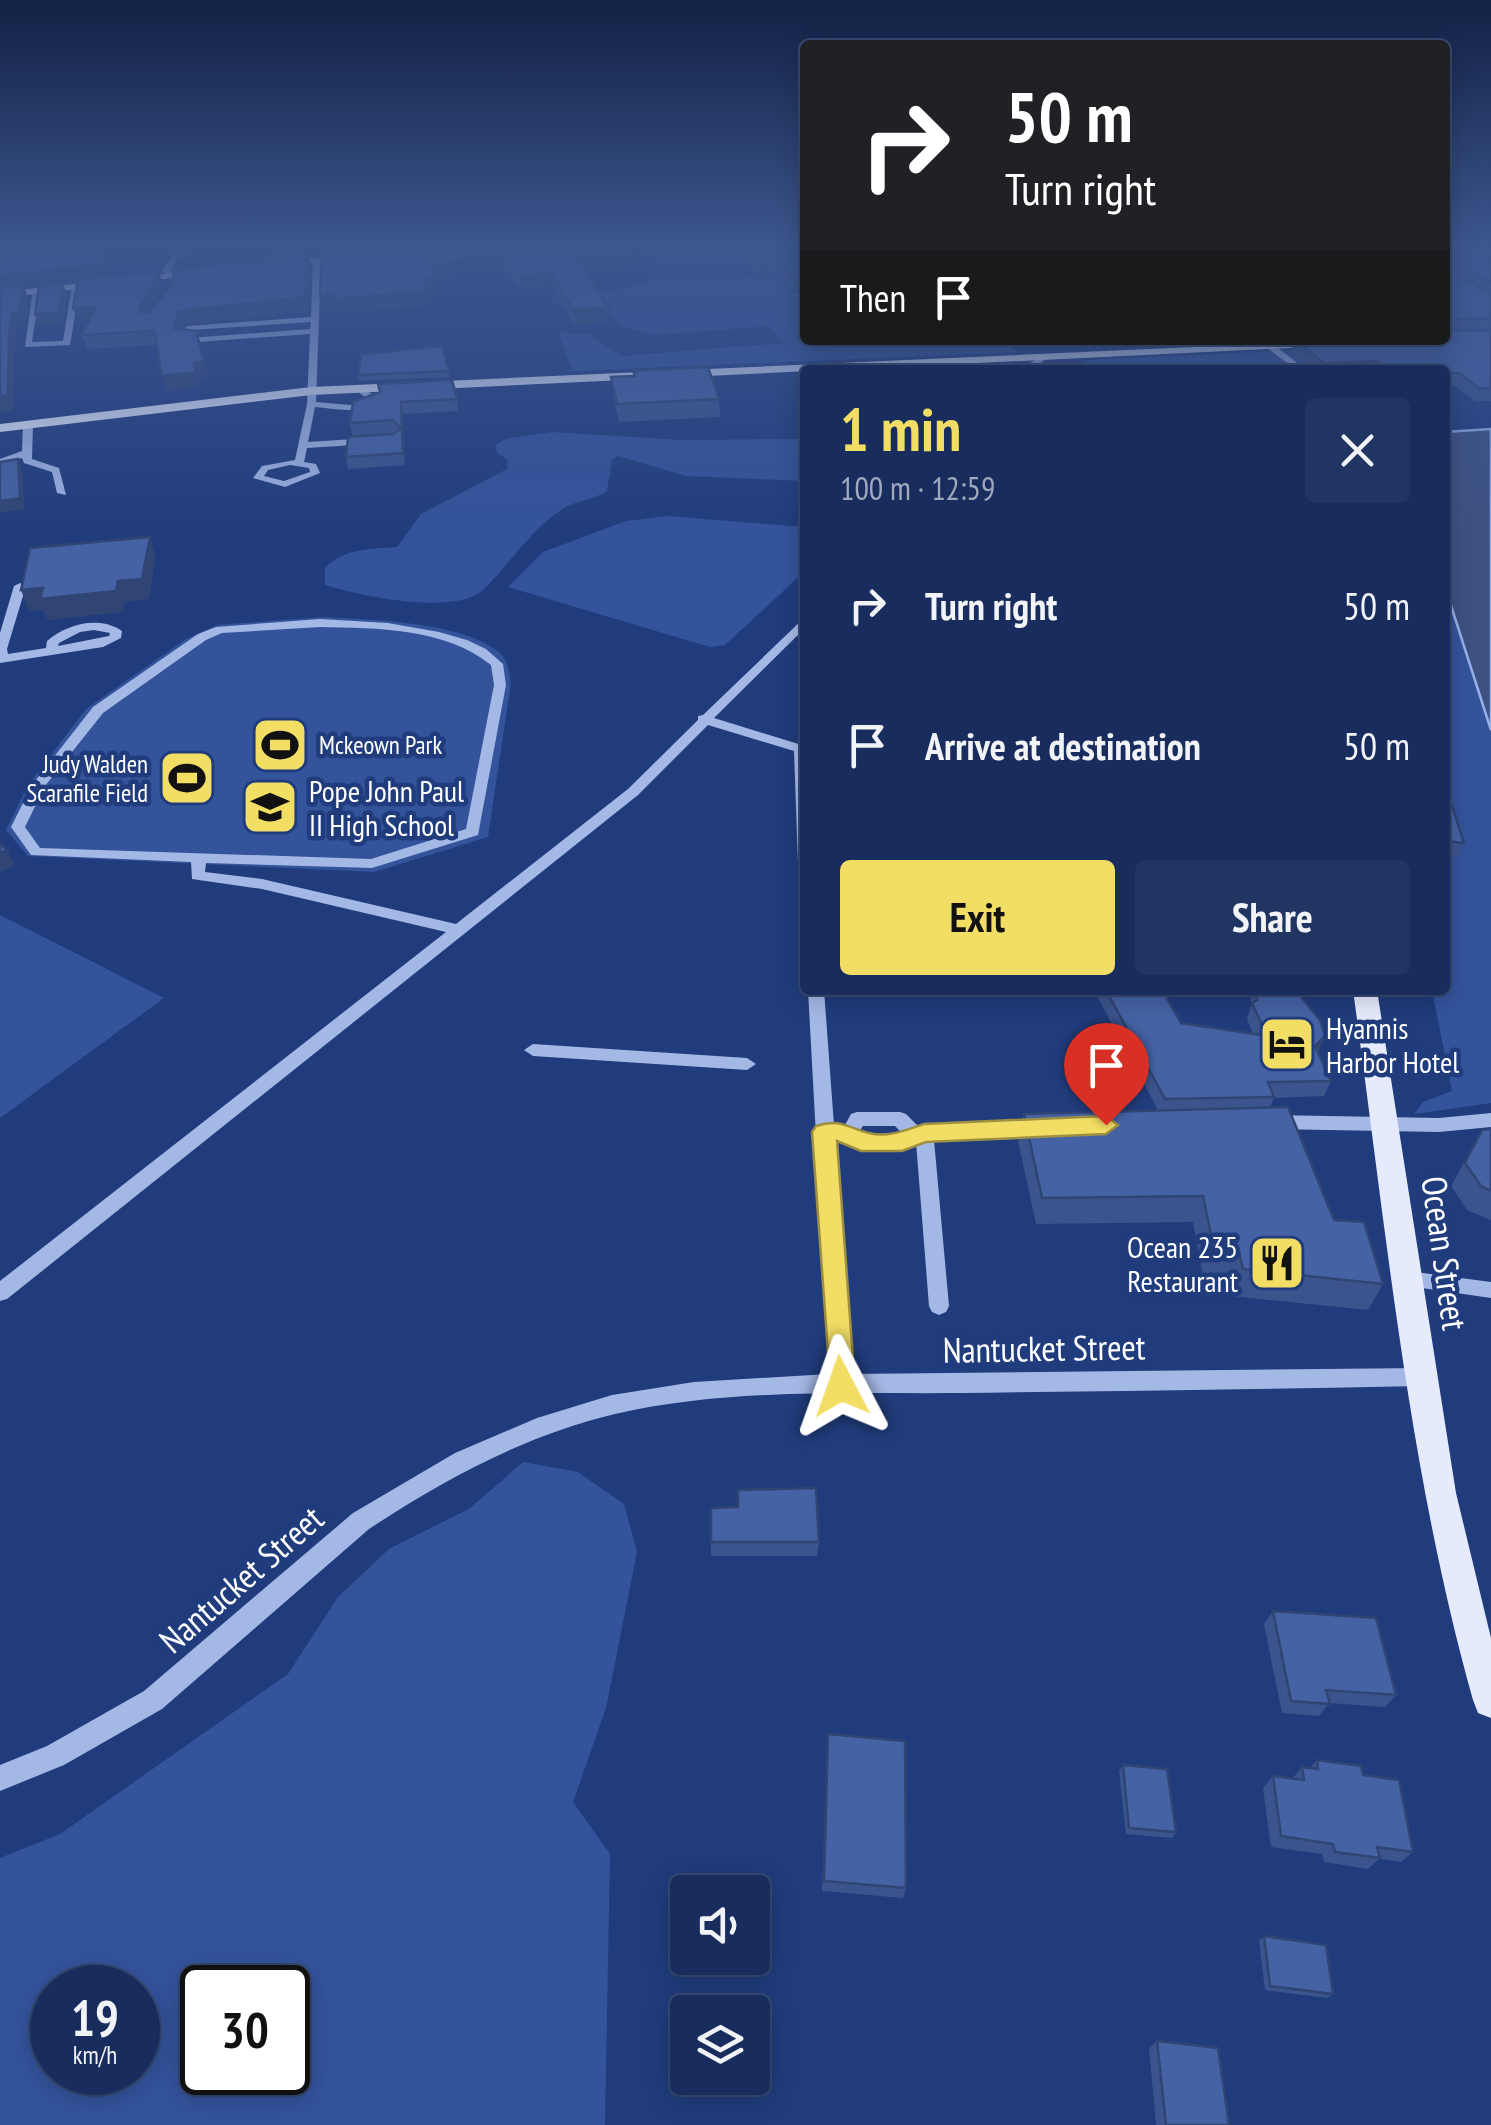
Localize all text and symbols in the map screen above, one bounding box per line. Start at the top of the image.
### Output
text: 50 m [1005,71,1133,161]
icon: right [840,80,970,210]
text: Turn right [1005,159,1156,217]
icon: arrive [926,270,981,325]
text: Then [840,273,906,322]
text: 1 min [840,390,961,468]
button: close [1305,398,1410,503]
text: 100 m · 12:59 [840,467,995,509]
icon: right [840,578,895,633]
text: Turn right [925,581,1057,630]
text: 50 m [1343,581,1410,630]
sports icon: Mckeown Park [250,715,310,775]
icon: arrive [840,718,895,773]
text: Arrive at destination [925,721,1201,770]
text: 50 m [1343,721,1410,770]
place label: Mckeown Park [319,729,442,761]
place label: Judy Walden Scarafile Field [26,748,148,809]
sports icon: Judy Walden Scarafile Field [157,748,217,808]
place label: Pope John Paul II High School [309,771,464,844]
school or university icon: Pope John Paul II High School [240,777,300,837]
button: Exit [840,860,1115,975]
button: Share [1135,860,1410,975]
place label: Hyannis Harbor Hotel [1326,1008,1459,1081]
hotel icon: Hyannis Harbor Hotel [1257,1014,1317,1074]
pin [1064,1023,1149,1126]
icon: arrive [1079,1038,1134,1093]
street label: Ocean Street [1411,1173,1479,1333]
place label: Ocean 235 Restaurant [1127,1227,1239,1300]
restaurant icon: Ocean 235 Restaurant [1247,1233,1307,1293]
street label: Nantucket Street [942,1323,1146,1373]
position arrow [789,1334,893,1438]
street label: Nantucket Street [149,1495,333,1663]
map controls [670,1875,770,2095]
button: sound [670,1875,770,1975]
speed limit sign: 30 [180,1965,310,2095]
text: 19 [71,1985,119,2050]
button: layers [670,1995,770,2095]
text: km/h [73,2039,117,2071]

